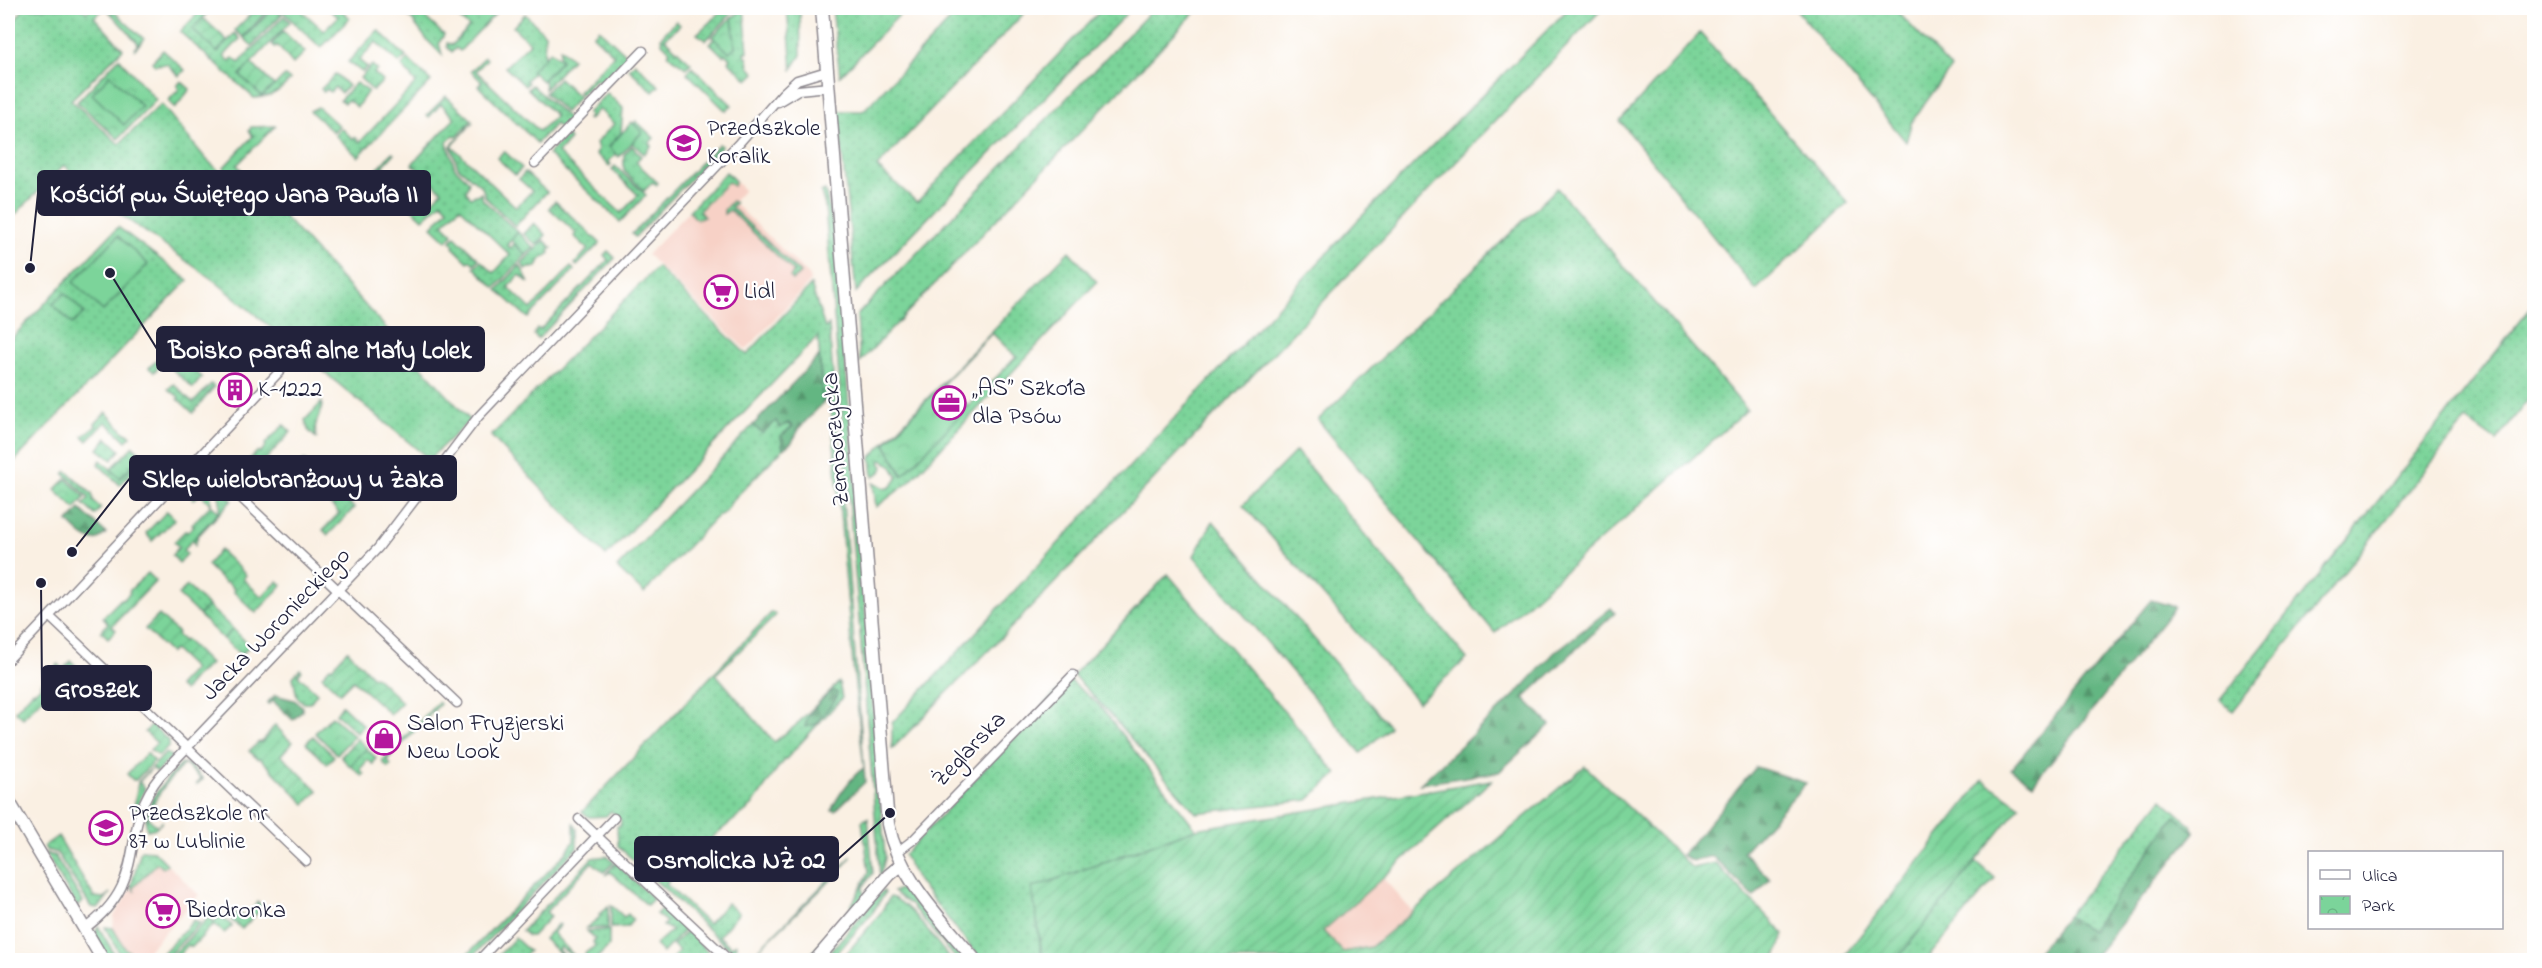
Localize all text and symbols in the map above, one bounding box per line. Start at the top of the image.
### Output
place label: Przedszkole Koralik [707,112,821,175]
school or university icon: Przedszkole Koralik [666,125,702,161]
callout: Kościół pw. Świętego Jana Pawła II [38,171,430,215]
text: Kościół pw. Świętego Jana Pawła II [50,177,418,216]
supermarket icon: Lidl [703,274,739,310]
place label: Lidl [744,275,775,310]
callout: Boisko parafialne Mały Lolek [157,327,484,371]
text: Boisko parafialne Mały Lolek [167,333,472,371]
street label: Zemborzycka [814,371,861,507]
building icon: K-1222 [217,372,253,408]
place label: „AS” Szkoła dla Psów [972,372,1086,435]
place label: K-1222 [258,373,322,408]
office icon: „AS” Szkoła dla Psów [931,385,967,421]
callout: Sklep wielobranżowy u Żaka [130,456,456,500]
text: Sklep wielobranżowy u Żaka [142,462,444,500]
street label: Jacka Woronieckiego [194,540,360,710]
callout: Groszek [42,666,151,710]
text: Groszek [54,672,140,710]
street label: Żeglarska [925,704,1015,796]
place label: Salon Fryzjerski New Look [407,707,564,770]
shop icon: Salon Fryzjerski New Look [366,720,402,756]
place label: Przedszkole nr 87 w Lublinie [129,797,268,860]
school or university icon: Przedszkole nr 87 w Lublinie [88,810,124,846]
callout: Osmolicka NŻ 02 [635,837,838,881]
text: Osmolicka NŻ 02 [647,843,825,881]
legend [2308,851,2503,929]
text: Ulica [2362,864,2397,890]
supermarket icon: Biedronka [145,893,181,929]
place label: Biedronka [185,894,286,929]
text: Park [2362,894,2395,920]

